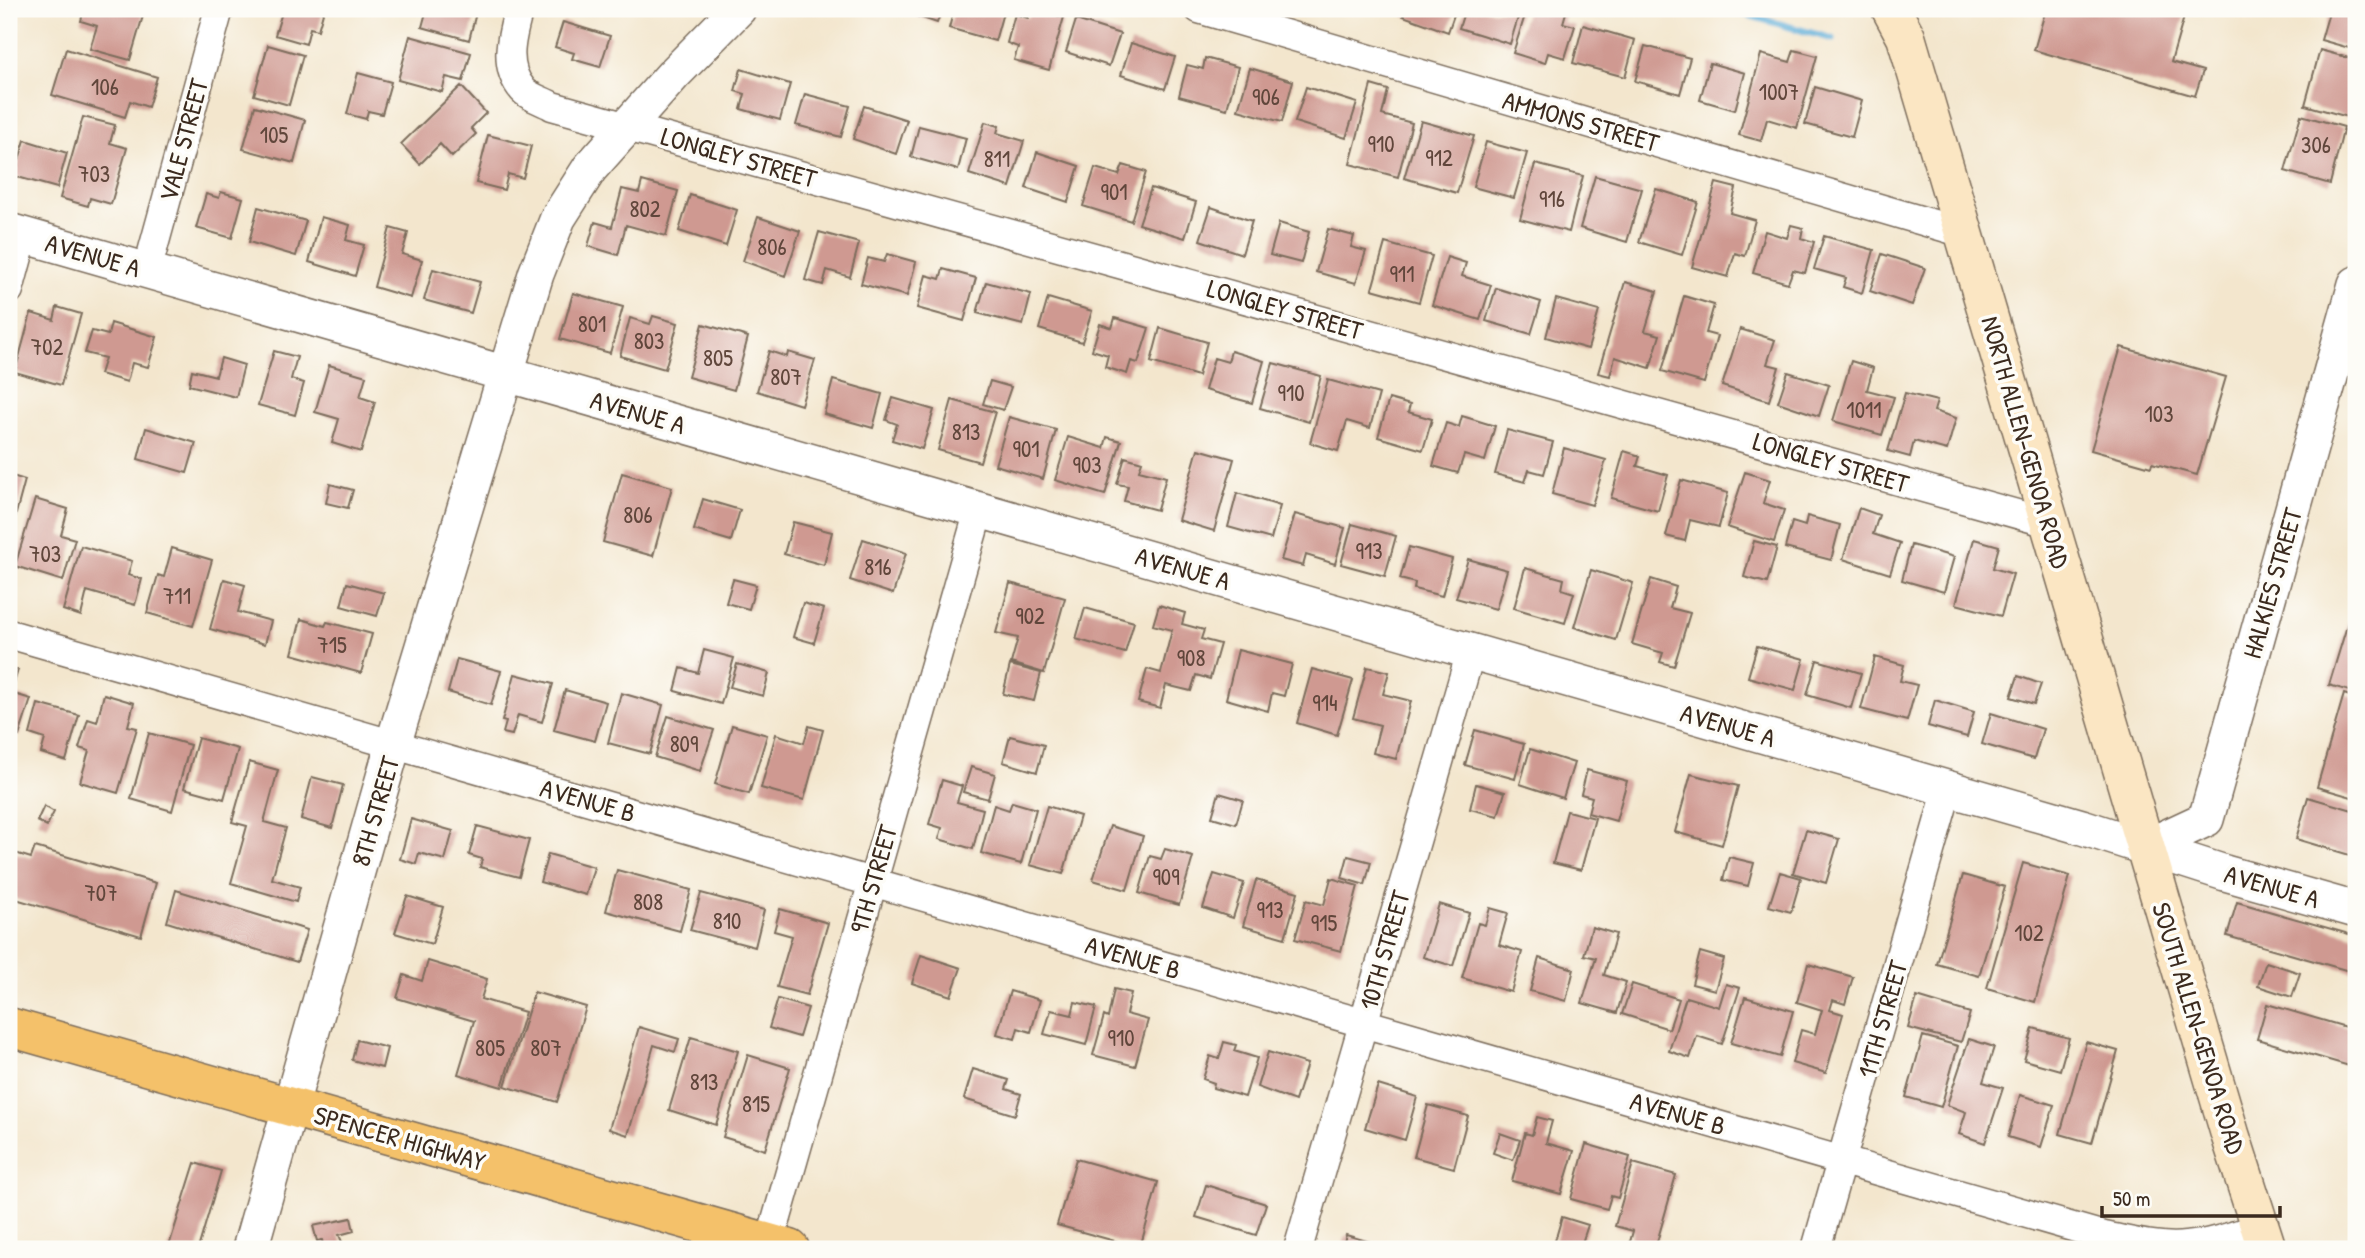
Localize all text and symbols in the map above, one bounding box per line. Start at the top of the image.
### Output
house number: 106 [91,71,119,102]
street label: VALE STREET [150,74,216,205]
house number: 1007 [1759,76,1799,107]
house number: 906 [1252,81,1280,112]
street label: AMMONS STREET [1499,82,1664,160]
street label: LONGLEY STREET [657,118,822,196]
house number: 105 [260,119,288,150]
house number: 910 [1367,128,1395,159]
house number: 306 [2301,129,2331,160]
house number: 912 [1425,142,1453,173]
house number: 811 [984,143,1010,174]
house number: 703 [78,158,110,189]
house number: 901 [1100,176,1128,207]
house number: 916 [1539,183,1565,214]
house number: 802 [629,193,661,224]
street label: AVENUE A [42,225,145,285]
house number: 806 [757,231,787,262]
house number: 911 [1389,258,1415,289]
street label: LONGLEY STREET [1203,270,1368,348]
house number: 801 [578,308,606,339]
street label: NORTH ALLEN-GENOA ROAD [1973,312,2079,573]
house number: 803 [634,325,664,356]
house number: 702 [31,331,63,362]
house number: 805 [703,342,733,373]
house number: 807 [770,361,802,392]
house number: 910 [1277,377,1305,408]
street label: AVENUE A [587,382,690,442]
house number: 1011 [1846,394,1882,425]
house number: 103 [2145,398,2173,429]
house number: 813 [952,416,980,447]
street label: LONGLEY STREET [1749,423,1914,501]
house number: 901 [1012,433,1040,464]
house number: 903 [1072,449,1102,480]
house number: 806 [623,499,653,530]
street label: HALKIES STREET [2234,503,2310,662]
house number: 913 [1355,535,1383,566]
house number: 703 [29,538,61,569]
street label: AVENUE A [1132,538,1235,598]
house number: 816 [864,551,892,582]
house number: 711 [163,580,191,611]
house number: 902 [1015,600,1045,631]
house number: 715 [317,629,347,660]
house number: 908 [1177,642,1205,673]
house number: 914 [1312,687,1338,718]
street label: AVENUE A [1677,695,1780,755]
house number: 809 [670,728,698,759]
street label: 8TH STREET [343,751,408,870]
street label: AVENUE B [536,770,640,830]
street label: 9TH STREET [841,820,905,937]
street label: AVENUE A [2221,856,2324,916]
house number: 909 [1152,861,1180,892]
house number: 707 [84,877,118,908]
house number: 808 [633,886,663,917]
street label: 10TH STREET [1350,886,1418,1014]
house number: 913 [1256,894,1284,925]
street label: SOUTH ALLEN-GENOA ROAD [2144,898,2254,1159]
house number: 810 [713,905,741,936]
house number: 915 [1311,907,1338,938]
house number: 102 [2014,917,2044,948]
street label: AVENUE B [1081,927,1185,987]
street label: 11TH STREET [1849,956,1916,1082]
house number: 910 [1107,1022,1135,1053]
house number: 805 [475,1032,505,1063]
house number: 807 [530,1032,562,1063]
house number: 813 [690,1066,718,1097]
street label: AVENUE B [1626,1083,1730,1143]
house number: 815 [742,1088,770,1119]
street label: SPENCER HIGHWAY [310,1097,490,1179]
scale bar [2102,1174,2281,1218]
text: 50 m [2113,1184,2150,1213]

